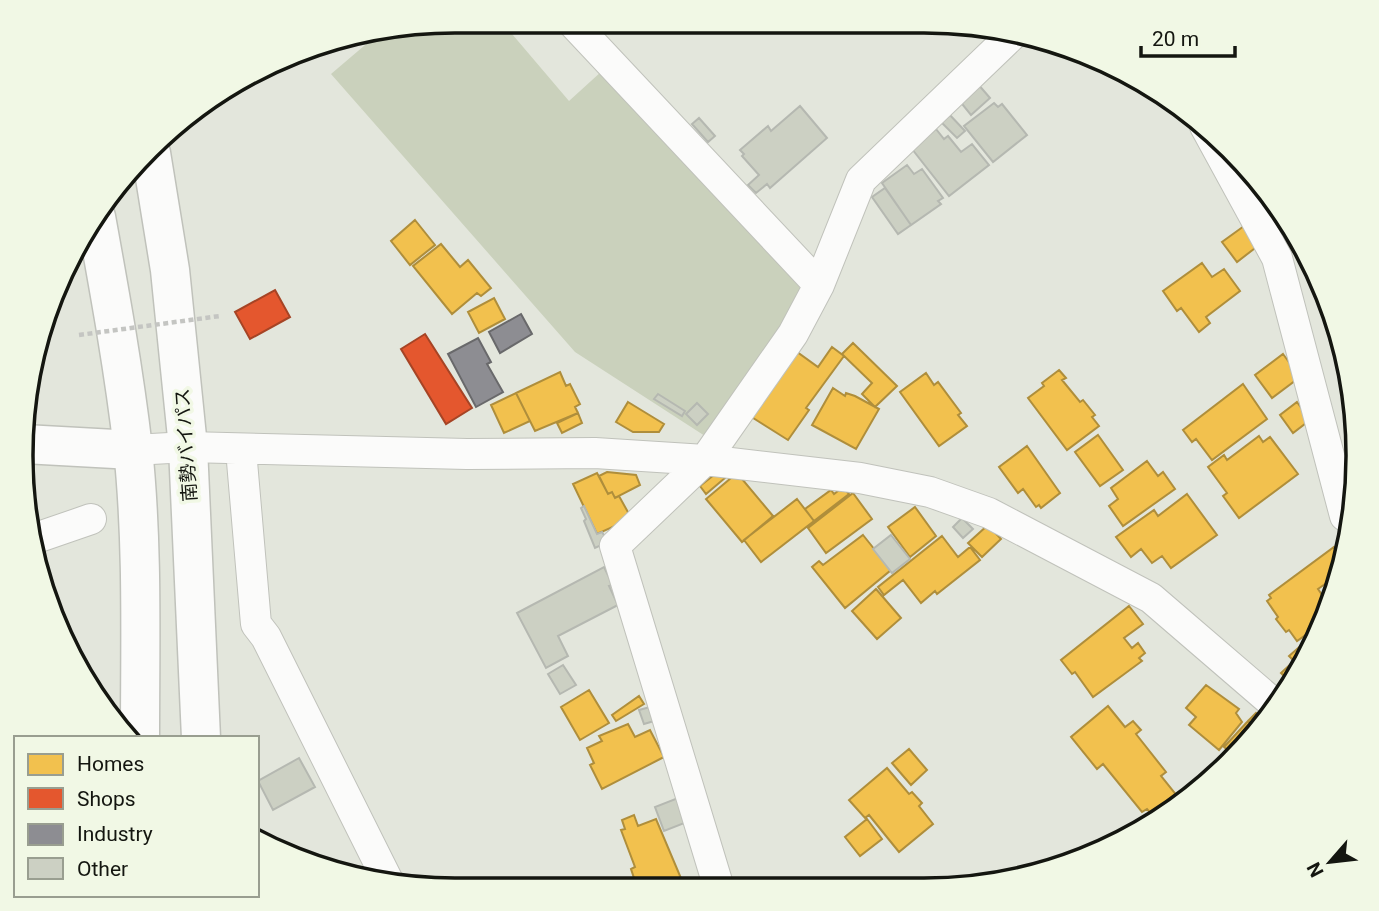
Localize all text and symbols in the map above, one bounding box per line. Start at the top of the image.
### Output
scale bar [1141,14,1236,58]
text: 20 m [1152,27,1199,51]
street label: 南勢バイパス [171,388,201,502]
legend [14,736,259,897]
text: Homes [77,752,144,776]
text: Shops [77,787,136,811]
text: Industry [77,822,153,846]
north arrow [1295,827,1365,897]
text: Other [77,857,128,881]
text: N [1302,858,1329,881]

